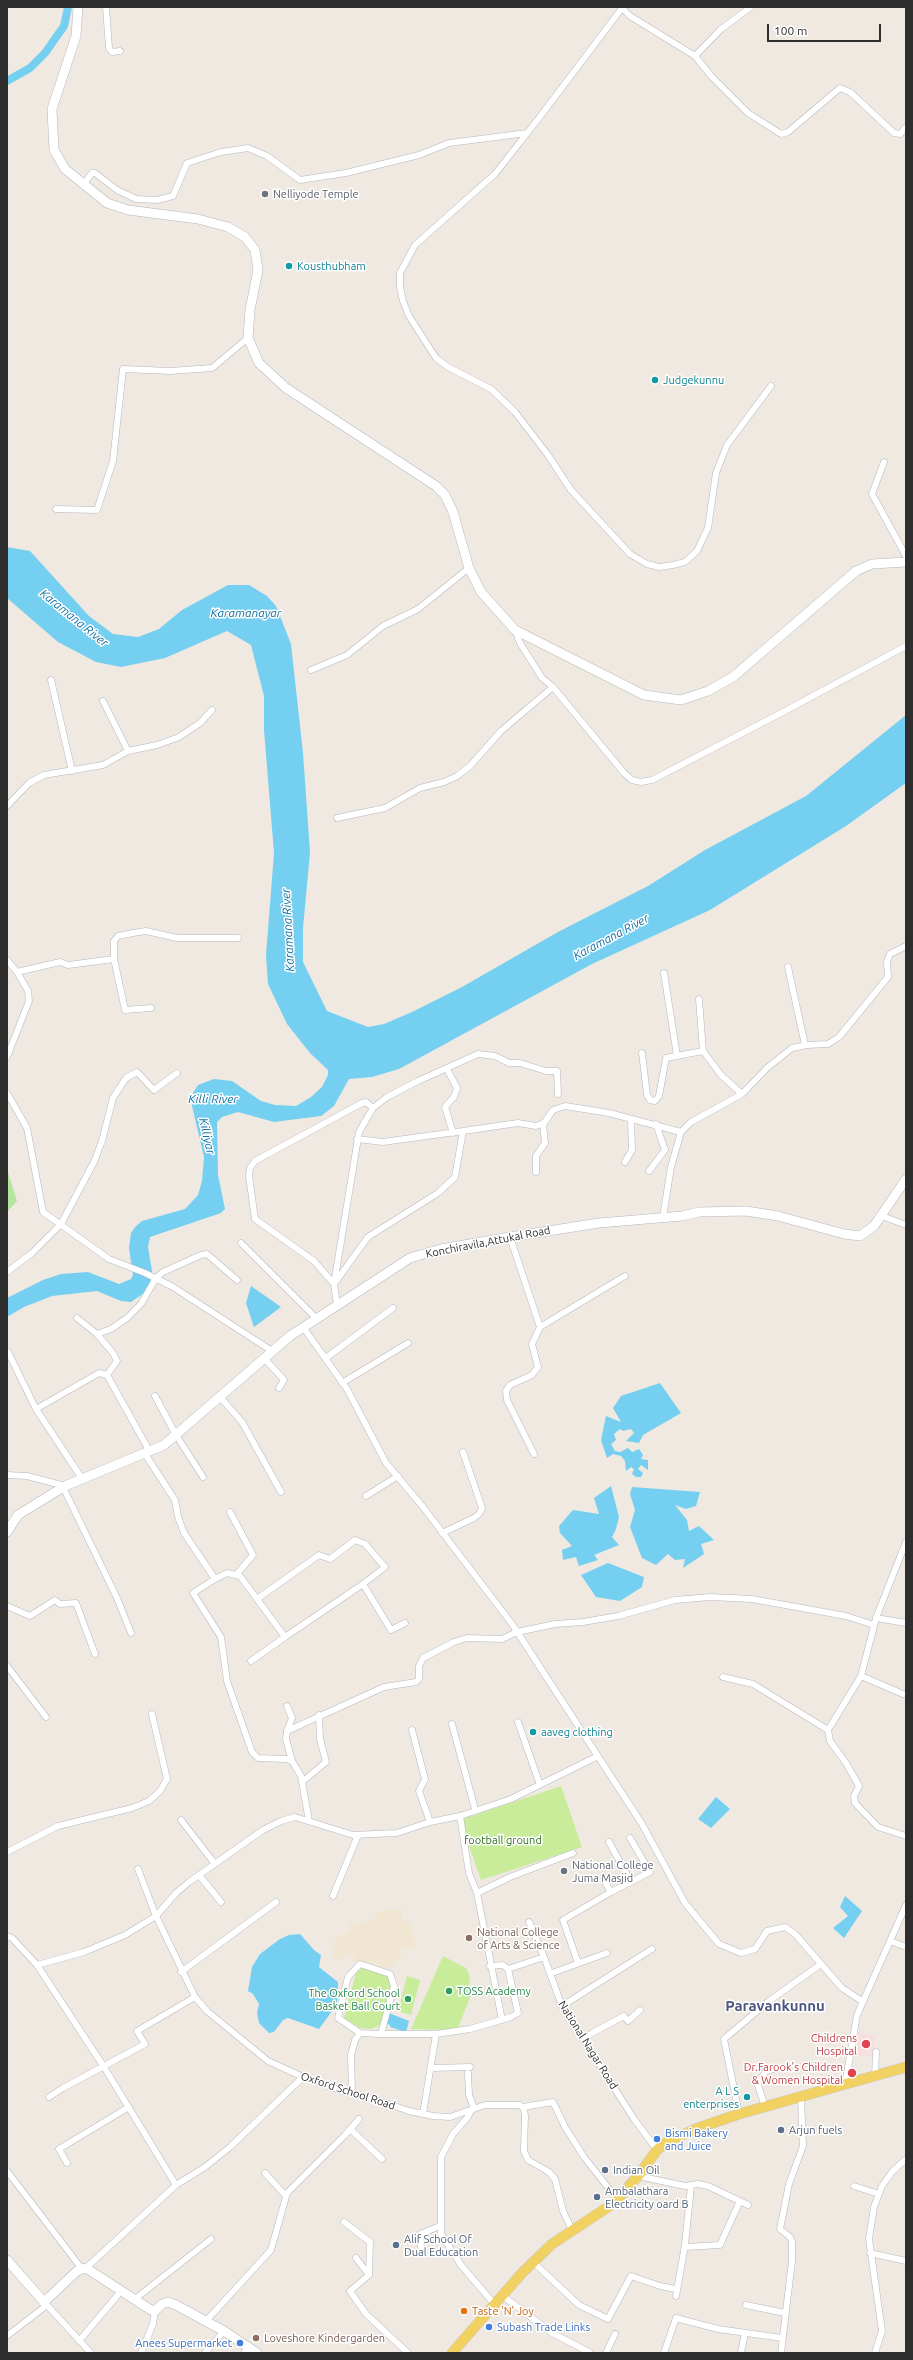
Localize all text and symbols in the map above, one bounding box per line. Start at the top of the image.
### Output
scale bar [769,16,883,42]
text: 100 m [774,24,807,37]
place label: Nelliyode Temple [273,187,359,201]
marker: Nelliyode Temple [260,189,270,199]
place label: Kousthubham [297,259,366,273]
marker: Kousthubham [284,261,294,271]
place label: Judgekunnu [663,373,724,387]
marker: Judgekunnu [650,375,660,385]
water label: Karamana River [37,586,111,650]
water label: Karamanayar [211,606,281,620]
water label: Karamana River [279,888,297,972]
water label: Karamana River [571,911,651,963]
water label: Killi River [188,1092,238,1106]
water label: Killiyar [196,1116,218,1156]
street label: Konchiravila,Attukal Road [425,1223,551,1261]
place label: aaveg clothing [541,1725,613,1739]
marker: aaveg clothing [528,1727,538,1737]
park label: football ground [464,1833,542,1847]
place label: National College Juma Masjid [572,1858,654,1884]
marker: National College Juma Masjid [559,1866,569,1876]
place label: National College of Arts & Science [477,1925,560,1951]
marker: National College of Arts & Science [464,1933,474,1943]
place label: TOSS Academy [457,1984,531,1998]
place label: The Oxford School Basket Ball Court [308,1986,400,2012]
marker: TOSS Academy [444,1986,454,1996]
marker: The Oxford School Basket Ball Court [403,1994,413,2004]
district label: Paravankunnu [725,1997,825,2015]
street label: National Nagar Road [555,1998,621,2092]
place label: Childrens Hospital [811,2031,857,2057]
marker: Childrens Hospital [860,2038,872,2050]
place label: Dr.Farook's Children & Women Hospital [744,2060,843,2086]
marker: Dr.Farook's Children & Women Hospital [846,2067,858,2079]
street label: Oxford School Road [299,2069,397,2113]
place label: A L S enterprises [683,2084,739,2110]
marker: A L S enterprises [742,2092,752,2102]
place label: Arjun fuels [789,2123,842,2137]
marker: Arjun fuels [776,2125,786,2135]
place label: Bismi Bakery and Juice [665,2126,728,2152]
marker: Bismi Bakery and Juice [652,2134,662,2144]
place label: Indian Oil [613,2163,660,2177]
marker: Indian Oil [600,2165,610,2175]
place label: Ambalathara Electricity oard B [605,2184,689,2210]
marker: Ambalathara Electricity oard B [592,2192,602,2202]
place label: Alif School Of Dual Education [404,2232,478,2258]
marker: Alif School Of Dual Education [391,2240,401,2250]
place label: Taste 'N' Joy [472,2304,534,2318]
marker: Taste 'N' Joy [459,2306,469,2316]
place label: Subash Trade Links [497,2320,590,2334]
marker: Subash Trade Links [484,2322,494,2332]
place label: Loveshore Kindergarden [264,2331,385,2345]
marker: Loveshore Kindergarden [251,2333,261,2343]
place label: Anees Supermarket [135,2336,232,2350]
marker: Anees Supermarket [235,2338,245,2348]

